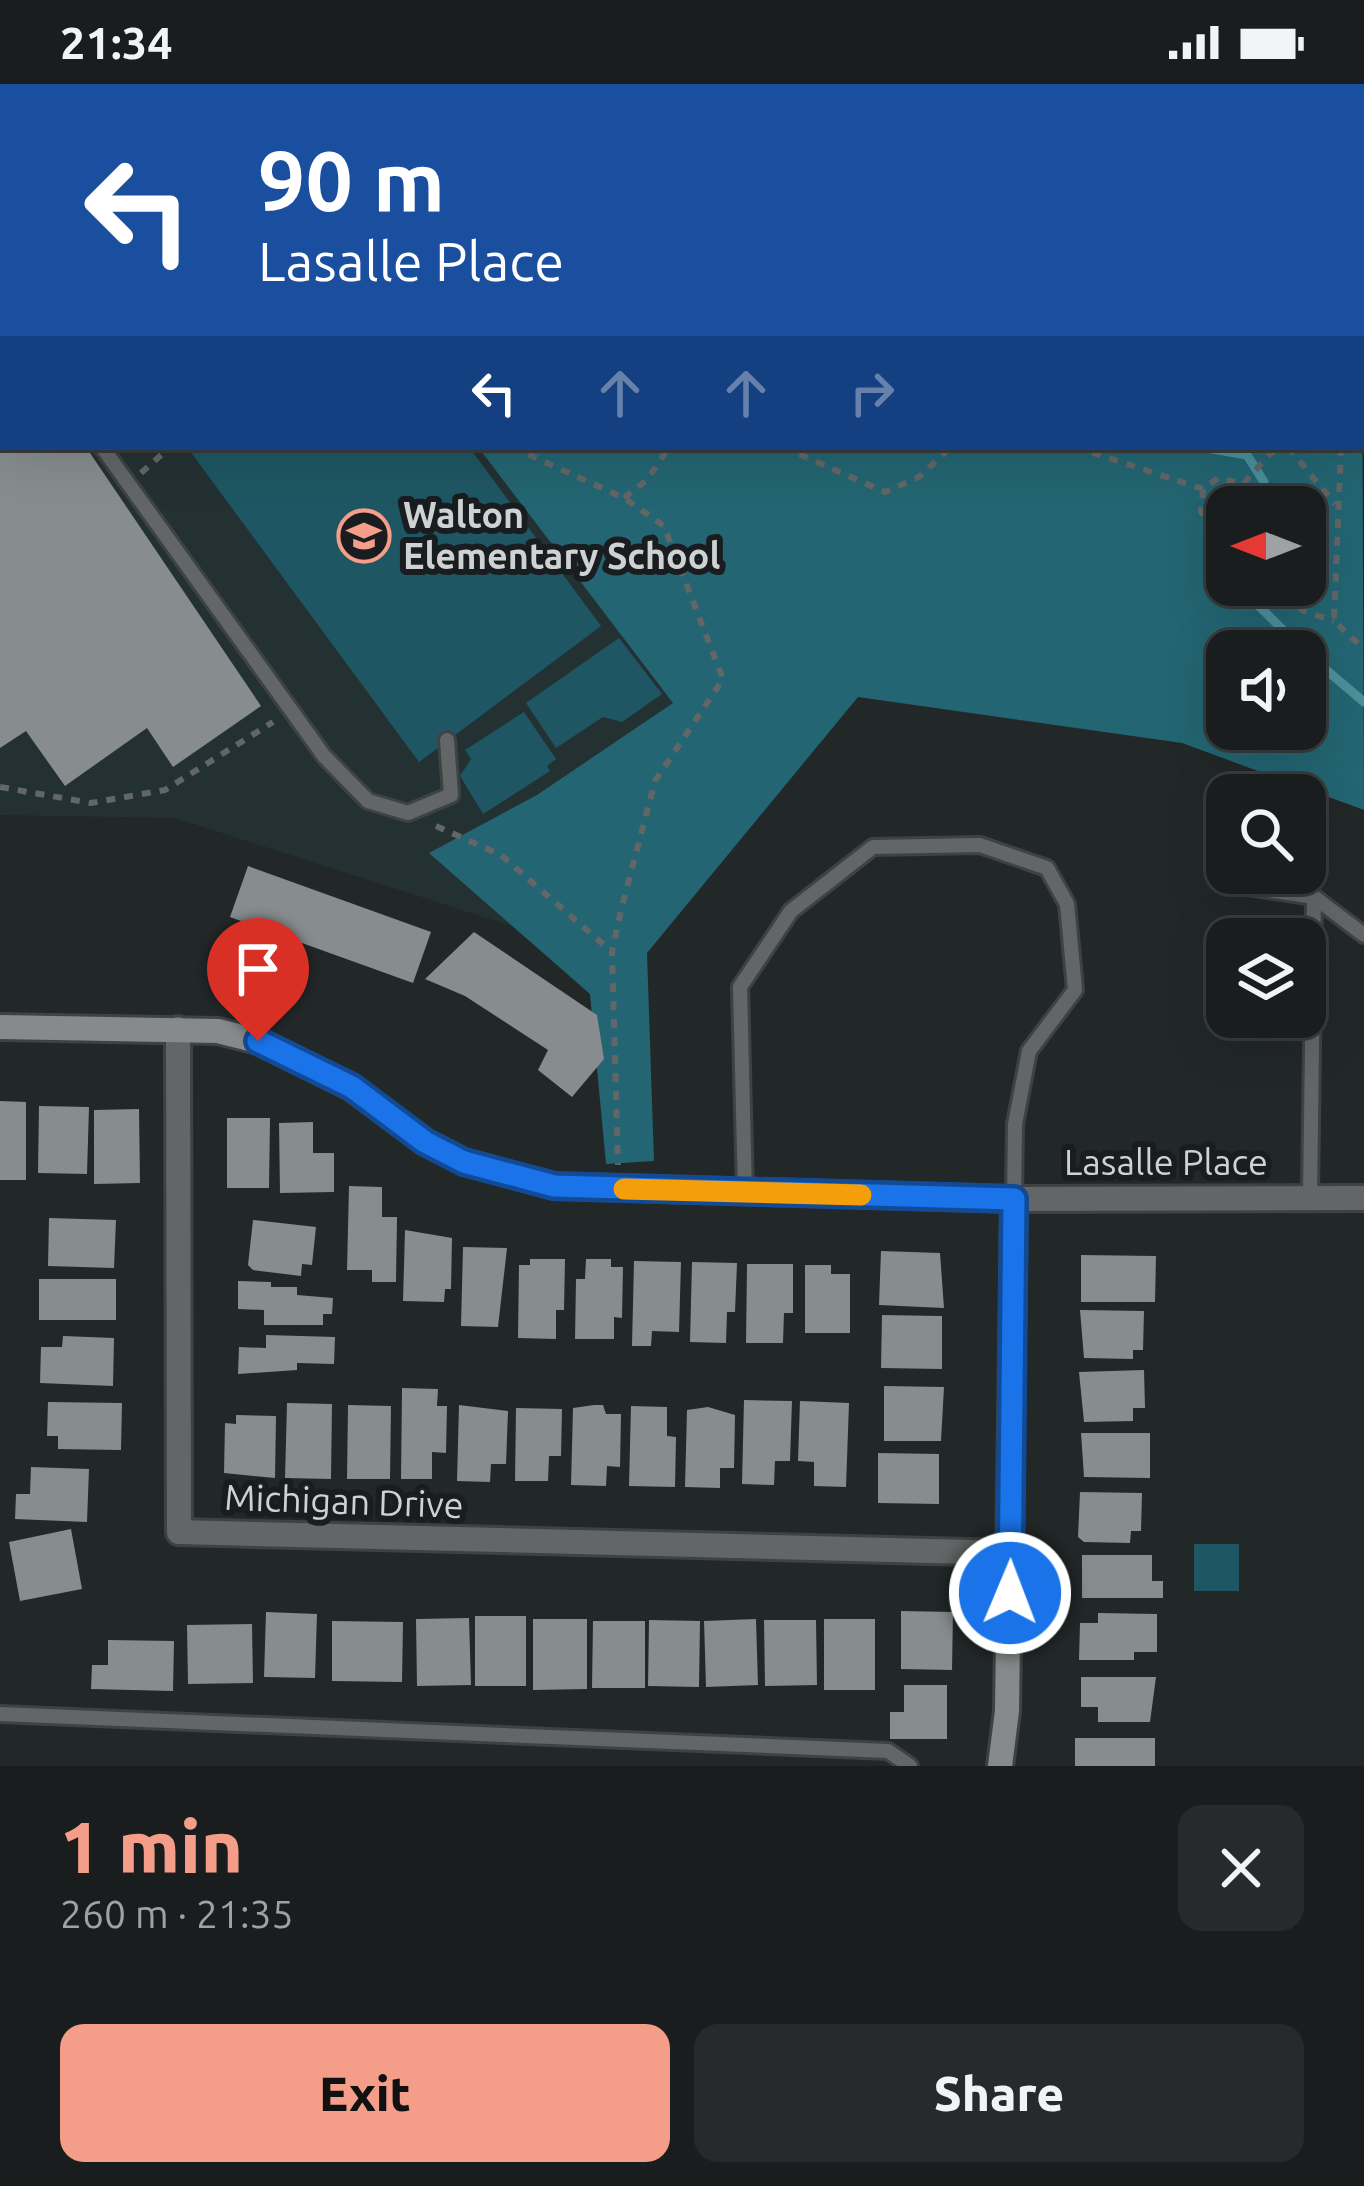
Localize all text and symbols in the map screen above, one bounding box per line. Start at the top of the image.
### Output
text: 21:34 [60,17,173,68]
icon: left [60,132,216,288]
text: 90 m [258,133,445,227]
text: Lasalle Place [258,231,564,291]
icon: left [461,360,527,426]
icon: ahead [587,360,653,426]
icon: ahead [713,360,779,426]
icon: right [839,360,905,426]
north arrow [1206,486,1326,606]
map controls [1206,486,1326,1038]
place label: Walton Elementary School [403,494,720,576]
school or university icon: Walton Elementary School [336,508,392,564]
button: sound [1206,630,1326,750]
button: search [1206,774,1326,894]
pin [207,918,309,1041]
button: layers [1206,918,1326,1038]
icon: arrive [225,936,291,1002]
street label: Lasalle Place [1064,1141,1268,1182]
street label: Michigan Drive [224,1476,464,1525]
position arrow [947,1530,1073,1656]
button: close [1178,1805,1304,1931]
text: 1 min [60,1806,243,1887]
text: 260 m · 21:35 [60,1892,294,1935]
button: Exit [60,2024,670,2162]
button: Share [694,2024,1304,2162]

